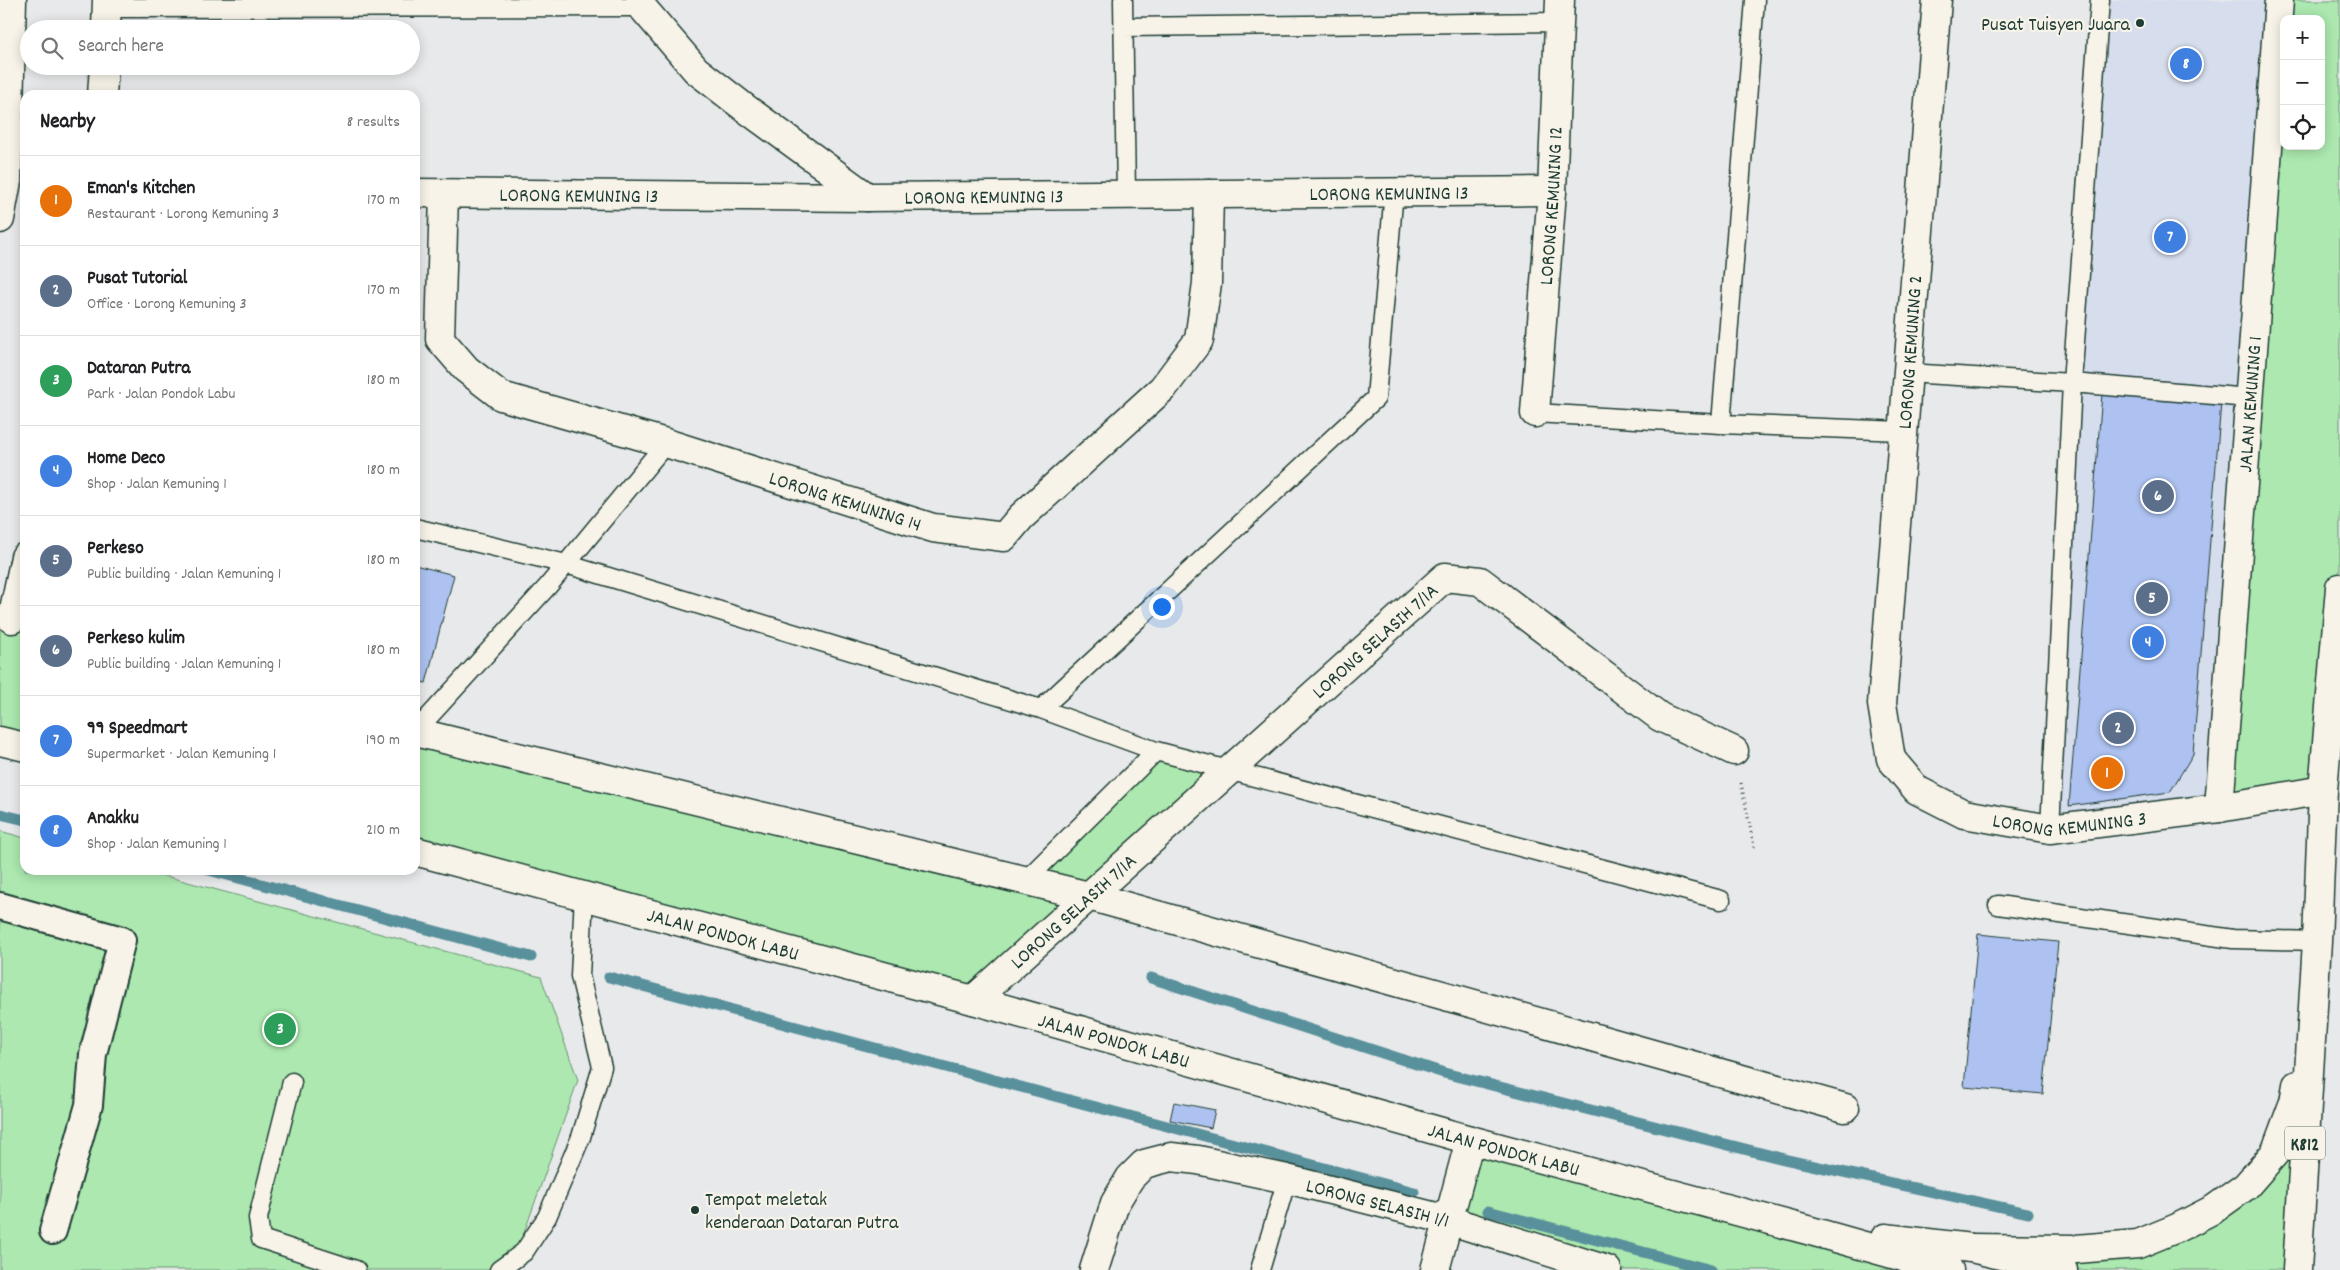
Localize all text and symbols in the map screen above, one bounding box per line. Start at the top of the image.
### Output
place label: Pusat Tuisyen Juara [1981,12,2131,40]
map controls [2280,15,2325,150]
button: + [2280,15,2325,60]
marker: Pusat Tuisyen Juara [2134,17,2146,29]
search box [20,20,420,75]
icon: search [38,34,66,62]
text: Search here [78,34,164,61]
pin: 8 [2170,45,2202,83]
button: − [2280,60,2325,105]
button: locate [2280,105,2325,150]
text: Nearby [40,108,95,138]
text: 8 results [347,111,400,134]
street label: LORONG KEMUNING 12 [1534,126,1572,286]
text: Eman's Kitchen [87,176,195,203]
street label: LORONG KEMUNING 13 [1309,181,1469,210]
street label: LORONG KEMUNING 13 [499,183,659,212]
street label: LORONG KEMUNING 13 [904,184,1064,214]
text: 1 [54,189,58,212]
text: 170 m [367,189,400,212]
text: Restaurant · Lorong Kemuning 3 [87,203,279,226]
pin: 7 [2154,218,2186,256]
text: Pusat Tutorial [87,266,187,293]
street label: LORONG KEMUNING 2 [1893,274,1931,430]
text: 2 [53,279,60,302]
text: 170 m [367,279,400,302]
text: Office · Lorong Kemuning 3 [87,293,247,316]
street label: JALAN KEMUNING 1 [2233,335,2271,473]
text: Dataran Putra [87,356,191,383]
text: 3 [52,369,60,392]
text: 180 m [367,369,400,392]
text: Park · Jalan Pondok Labu [87,383,235,406]
text: Home Deco [87,446,165,473]
text: 4 [53,459,59,482]
text: 180 m [367,459,400,482]
street label: LORONG KEMUNING 14 [765,466,925,540]
text: Shop · Jalan Kemuning 1 [87,473,227,496]
pin: 6 [2142,477,2174,515]
text: Perkeso [87,536,144,563]
text: 5 [52,549,60,572]
text: 180 m [367,549,400,572]
text: Public building · Jalan Kemuning 1 [87,563,281,586]
street label: LORONG SELASIH 7/1A [1307,578,1446,707]
pin: 5 [2136,579,2168,617]
your location [1149,594,1175,620]
pin: 4 [2132,623,2164,661]
text: Perkeso kulim [87,626,185,653]
text: 6 [52,639,60,662]
text: 180 m [367,639,400,662]
text: Public building · Jalan Kemuning 1 [87,653,281,676]
pin: 2 [2102,709,2134,747]
text: 99 Speedmart [87,716,188,743]
text: 7 [53,729,59,752]
text: 190 m [366,729,400,752]
text: Supermarket · Jalan Kemuning 1 [87,743,276,766]
pin: 1 [2091,754,2123,792]
text: Anakku [87,806,139,833]
street label: LORONG KEMUNING 3 [1990,806,2148,846]
text: 8 [53,819,59,842]
text: 210 m [366,819,400,842]
text: Shop · Jalan Kemuning 1 [87,833,227,856]
street label: LORONG SELASIH 7/1A [1005,849,1144,977]
street label: JALAN PONDOK LABU [643,903,801,970]
street label: JALAN PONDOK LABU [1034,1008,1192,1077]
pin: 3 [264,1010,296,1048]
street label: JALAN PONDOK LABU [1424,1118,1582,1186]
road number: K812 [2285,1126,2325,1160]
street label: LORONG SELASIH 1/1 [1302,1173,1452,1237]
place label: Tempat meletak kenderaan Dataran Putra [705,1187,899,1238]
marker: Tempat meletak kenderaan Dataran Putra [689,1204,701,1216]

